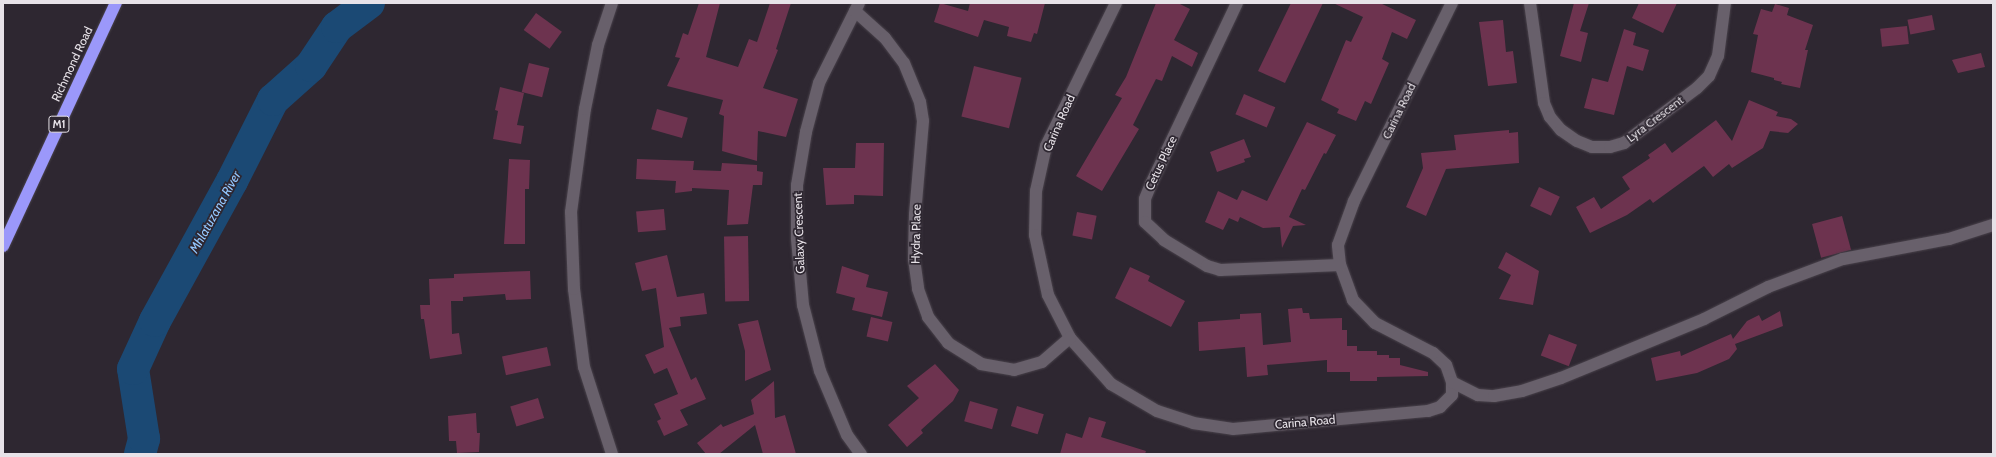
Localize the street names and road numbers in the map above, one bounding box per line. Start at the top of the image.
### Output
street label: Richmond Road [48,24,96,104]
street label: Carina Road [1379,81,1419,141]
street label: Carina Road [1040,92,1078,154]
street label: Lyra Crescent [1624,93,1686,145]
road number: M1 [48,115,70,133]
street label: Cetus Place [1142,134,1180,192]
street label: Galaxy Crescent [790,192,808,274]
street label: Hydra Place [908,204,924,264]
street label: Carina Road [1274,412,1336,432]

